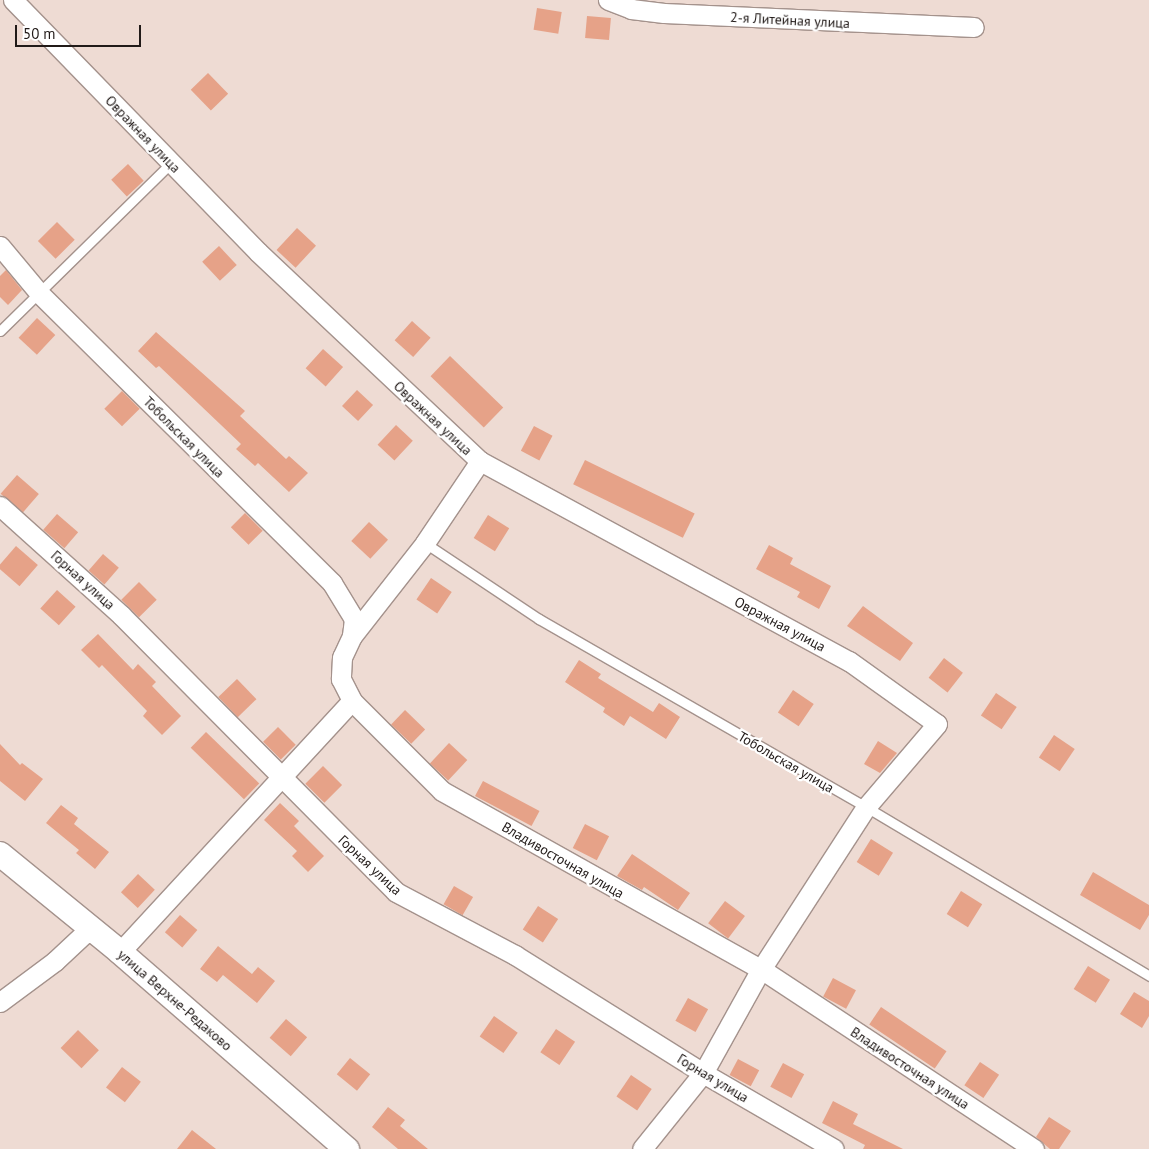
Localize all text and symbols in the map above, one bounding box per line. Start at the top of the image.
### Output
street label: 2-я Литейная улица [730,8,850,32]
scale bar [18,15,144,47]
text: 50 m [23,24,56,43]
street label: Овражная улица [102,92,184,176]
street label: Овражная улица [390,377,476,459]
street label: Тобольская улица [140,393,228,481]
street label: Горная улица [48,547,118,613]
street label: Овражная улица [732,593,828,655]
street label: Тобольская улица [735,728,837,796]
street label: Владивосточная улица [499,818,627,902]
street label: Горная улица [335,831,405,899]
street label: улица Верхне-Редаково [114,946,236,1054]
street label: Владивосточная улица [847,1023,973,1113]
street label: Горная улица [674,1050,752,1106]

